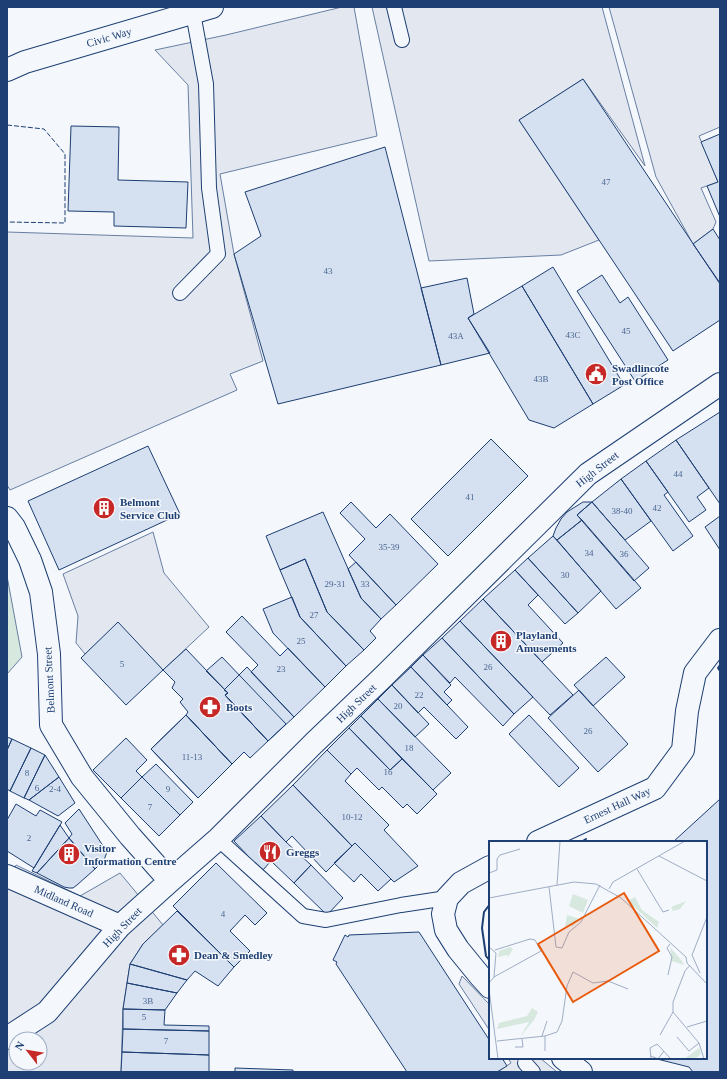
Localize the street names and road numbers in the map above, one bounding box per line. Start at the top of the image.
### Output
street label: Civic Way [85,25,133,49]
street label: High Street [573,449,621,489]
street label: Belmont Street [41,647,57,713]
street label: High Street [334,681,378,725]
street label: Ernest Hall Way [582,784,653,826]
street label: Midland Road [33,883,96,920]
street label: High Street [100,905,144,949]

